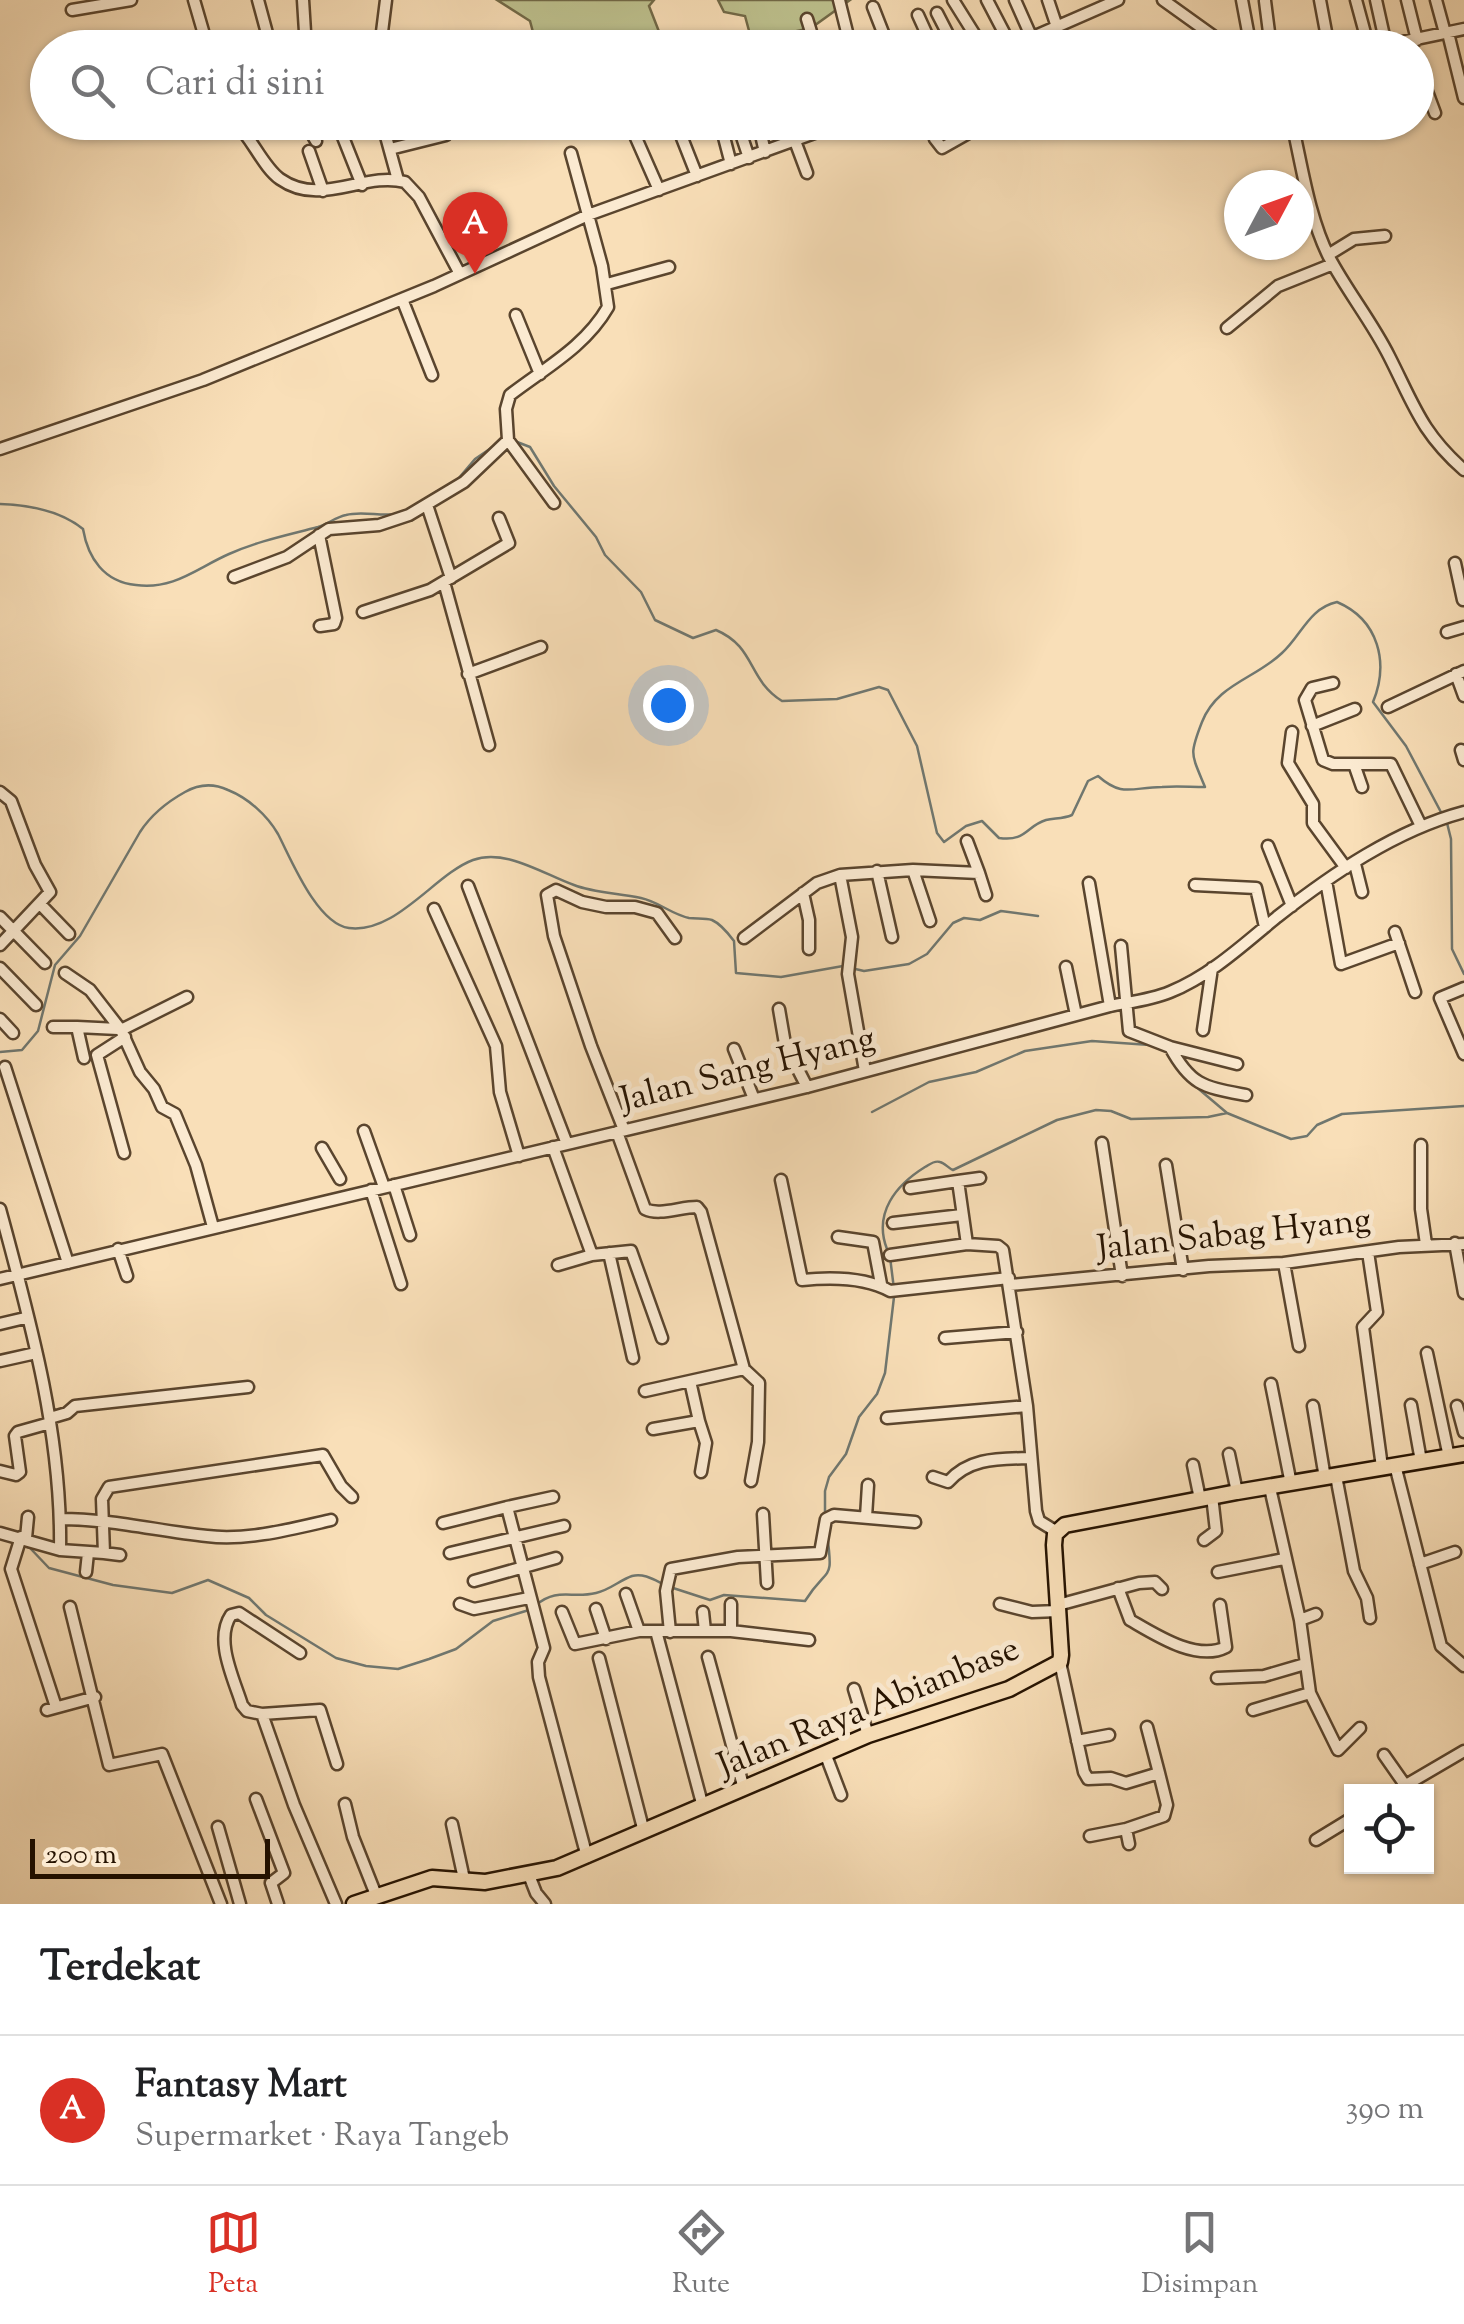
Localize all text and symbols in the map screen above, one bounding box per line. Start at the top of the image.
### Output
search box [30,30,1434,140]
icon: search [65,58,120,113]
text: Cari di sini [145,58,325,112]
north arrow [1224,170,1314,260]
pin: A [442,192,508,274]
your location [643,680,694,731]
street label: Jalan Sang Hyang [613,1015,881,1128]
street label: Jalan Sabag Hyang [1093,1196,1373,1276]
street label: Jalan Raya Abianbase [709,1625,1027,1794]
map controls [1344,1784,1434,1874]
button: locate [1344,1784,1434,1874]
scale bar [30,1834,270,1878]
text: 200 m [45,1836,117,1876]
text: Terdekat [40,1939,200,1999]
text: Fantasy Mart [135,2060,347,2114]
text: A [60,2087,85,2133]
text: 390 m [1346,2087,1424,2133]
text: Supermarket · Raya Tangeb [135,2114,509,2160]
tab: Peta [206,2205,261,2305]
tab: Rute [672,2205,730,2305]
tab: Disimpan [1141,2205,1258,2305]

